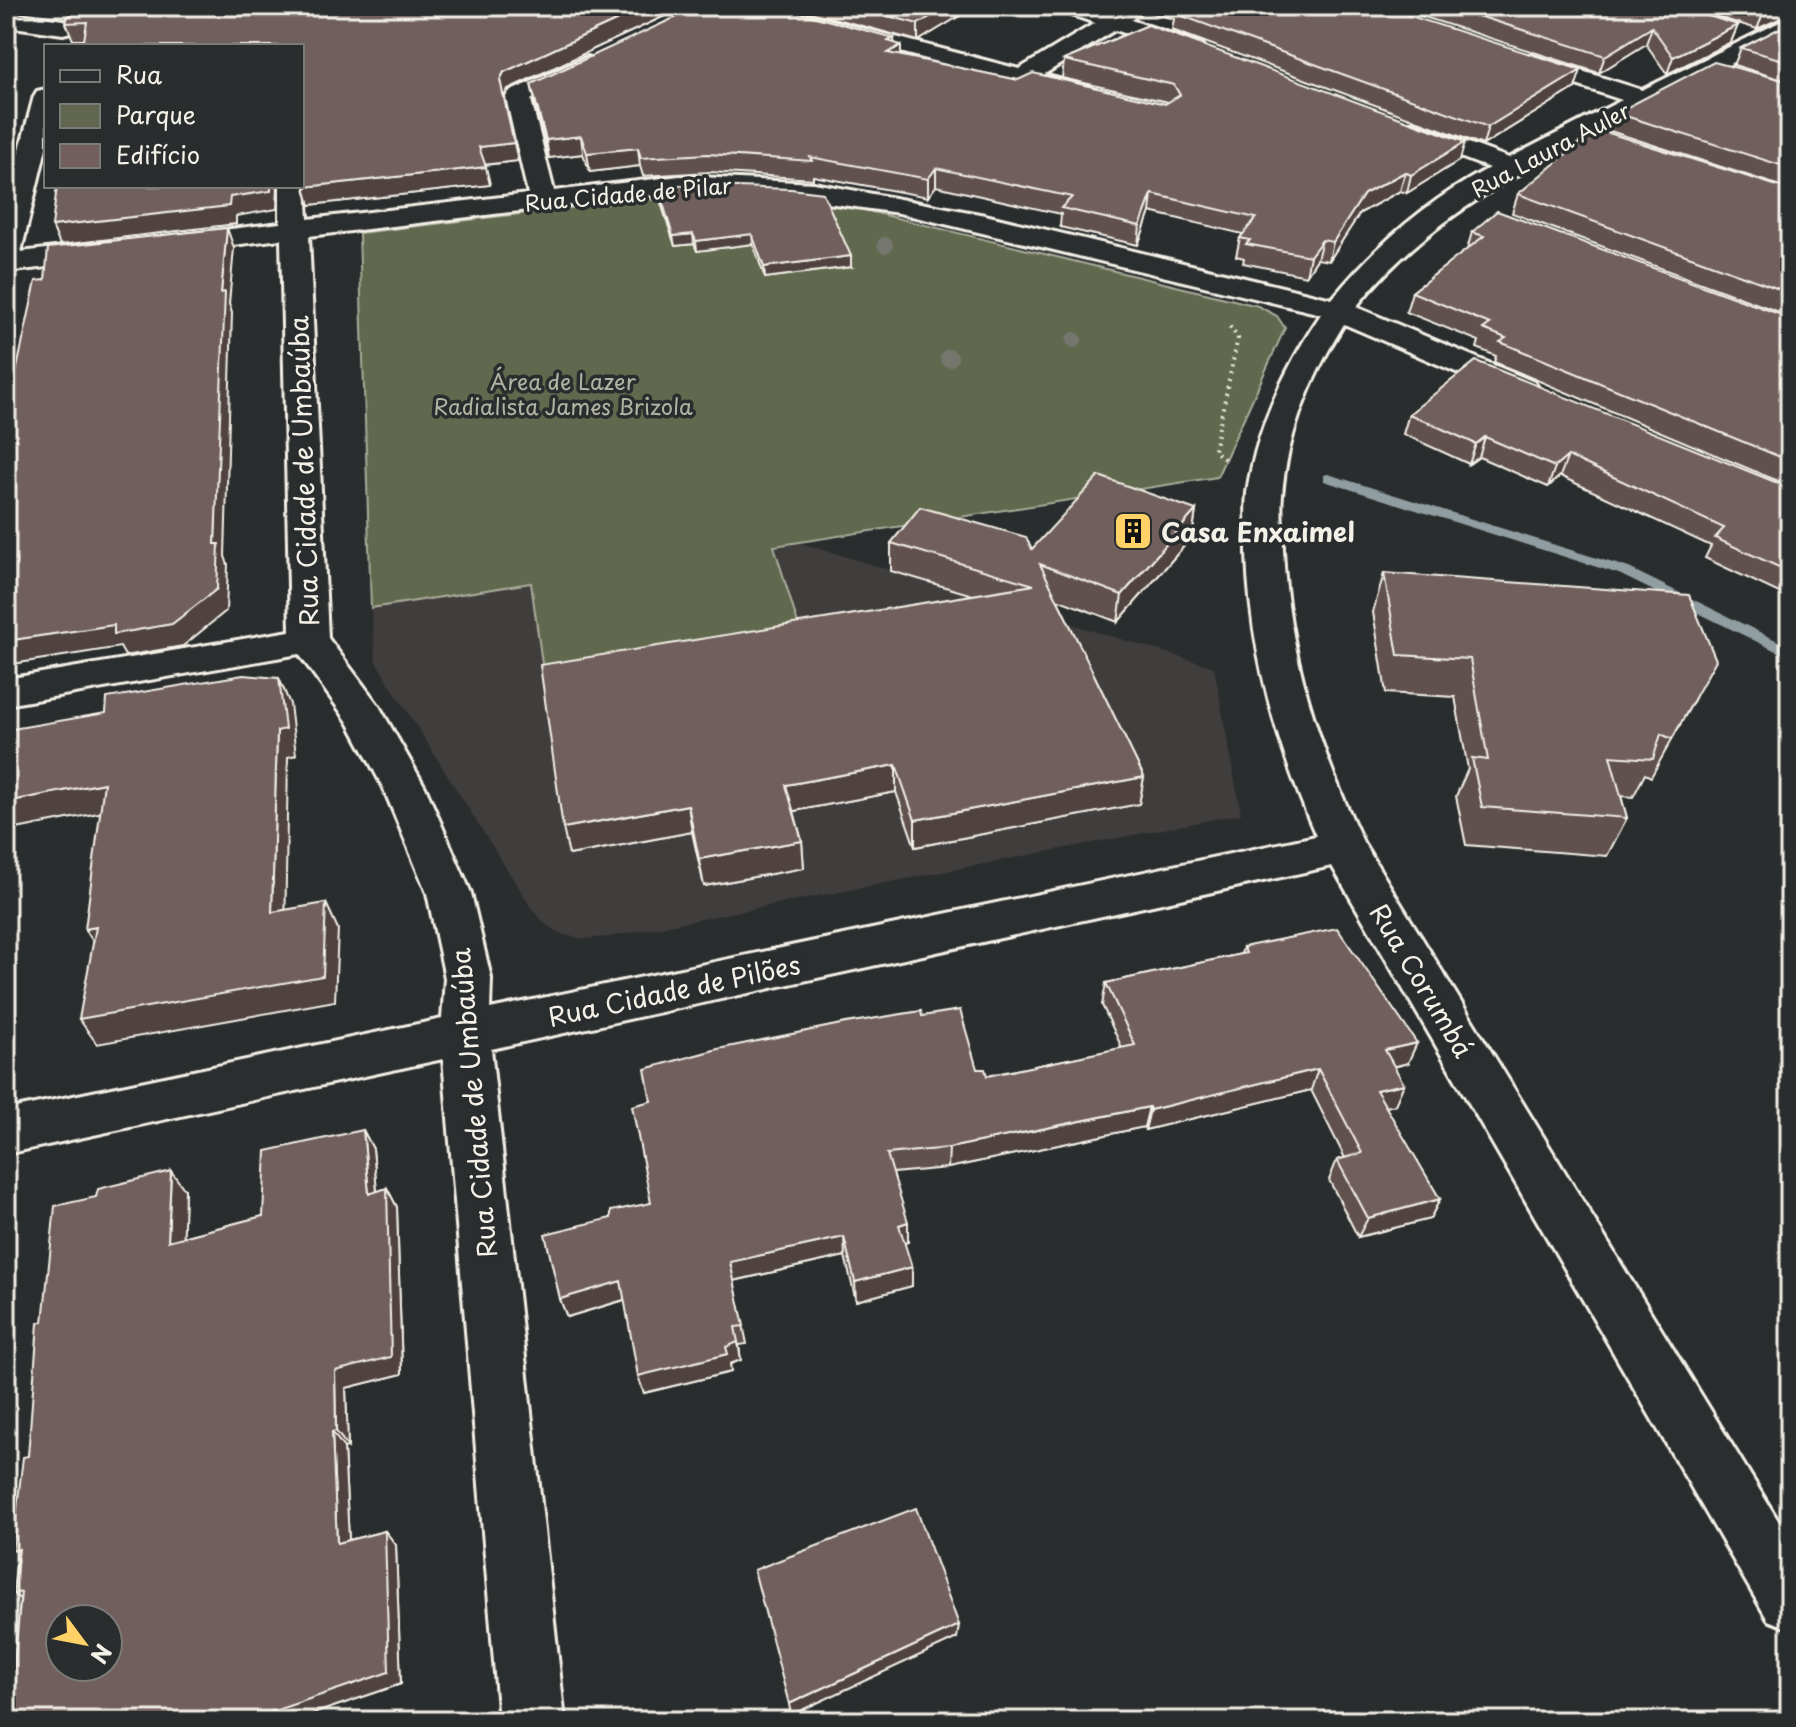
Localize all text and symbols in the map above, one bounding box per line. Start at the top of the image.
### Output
legend [44,44,304,188]
text: Rua [116,56,162,92]
street label: Rua Laura Auler [1465,93,1636,205]
text: Parque [116,96,196,132]
text: Edifício [116,136,200,172]
street label: Rua Cidade de Pilar [523,168,733,218]
street label: Rua Cidade de Umbaúba [278,314,328,627]
park label: Área de Lazer Radialista James Brizola [433,364,693,422]
building icon: Casa Enxaimel [1112,510,1154,552]
place label: Casa Enxaimel [1161,512,1355,551]
street label: Rua Corumbá [1361,896,1483,1065]
street label: Rua Cidade de Pilões [544,944,804,1036]
street label: Rua Cidade de Umbaúba [440,946,506,1259]
north arrow [44,1603,124,1683]
text: N [84,1638,121,1671]

